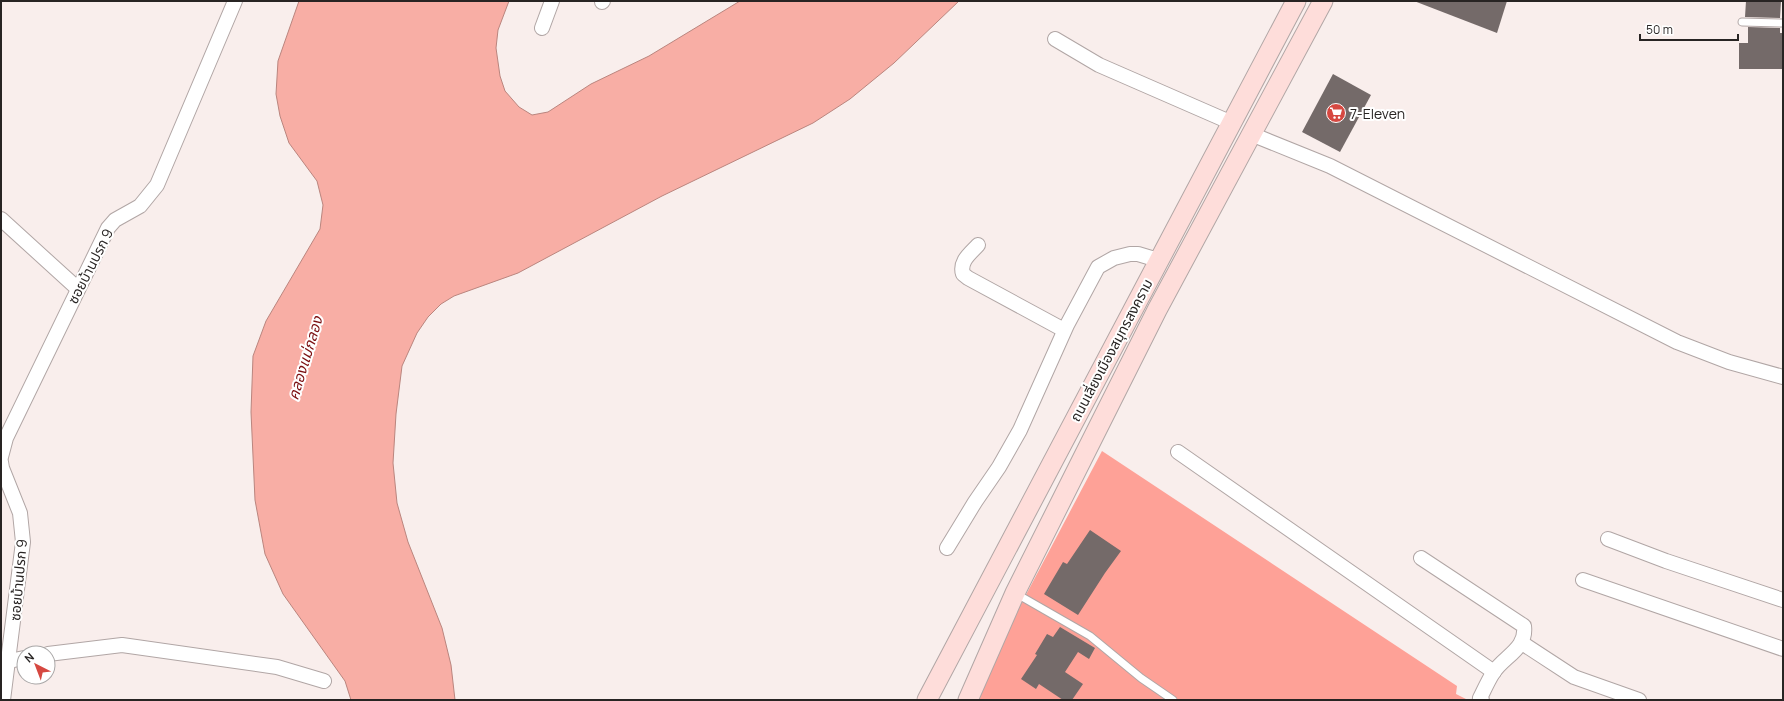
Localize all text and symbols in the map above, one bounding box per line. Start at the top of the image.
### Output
scale bar [1640,16,1738,42]
text: 50 m [1646,21,1673,38]
supermarket icon: 7-Eleven [1325,102,1347,124]
place label: 7-Eleven [1350,104,1405,123]
street label: ซอยบ้านปรก 9 [63,225,117,307]
street label: ถนนเลี่ยงเมืองสมุทรสงคราม [1065,275,1157,425]
water label: คลองแม่กลอง [282,313,328,402]
street label: ซอยบ้านปรก 9 [5,538,31,622]
north arrow [16,645,56,685]
text: N [21,649,37,665]

